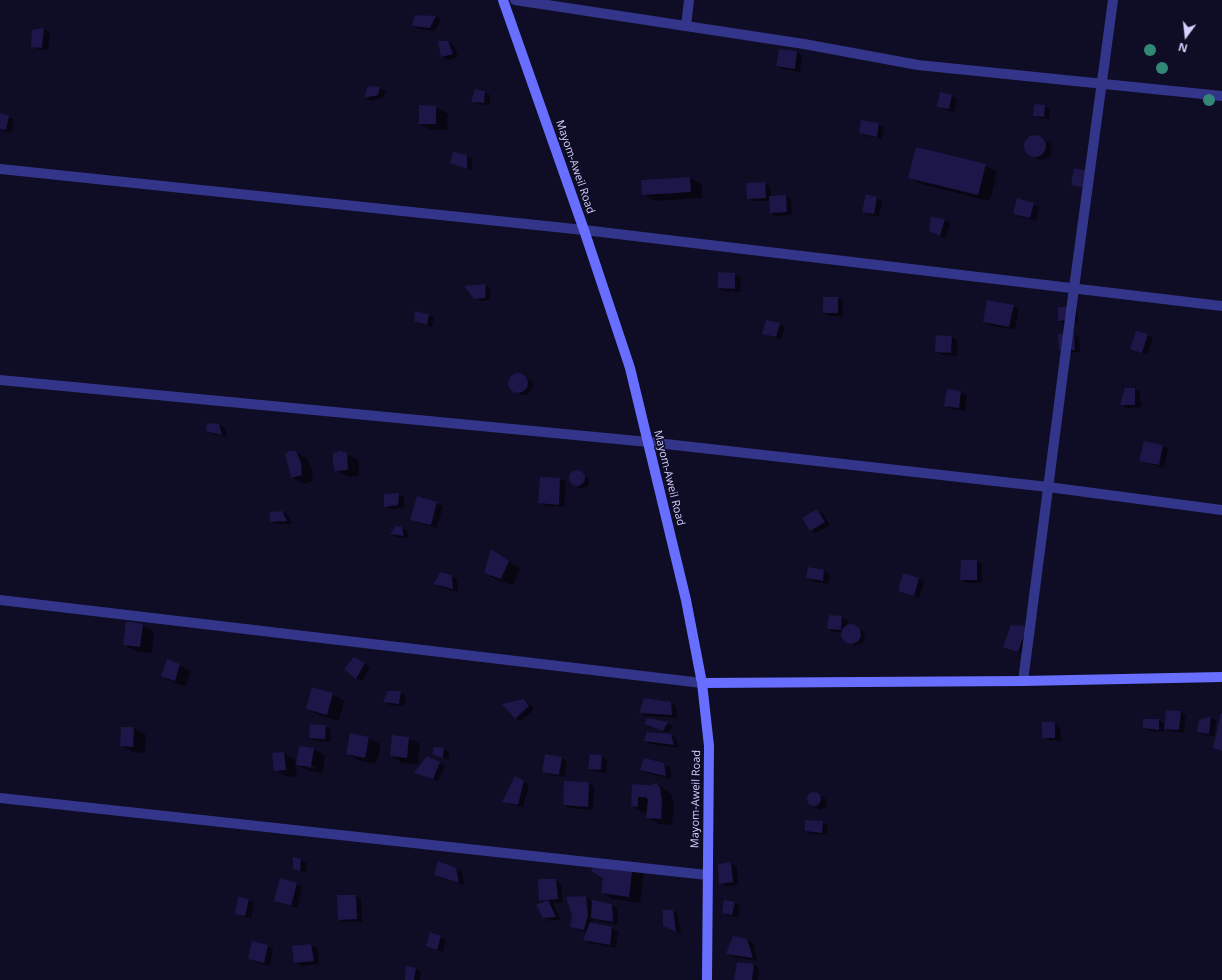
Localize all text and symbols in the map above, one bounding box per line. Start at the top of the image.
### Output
north arrow [1166,16,1206,56]
text: N [1177,40,1189,56]
street label: Mayom-Aweil Road [553,118,597,216]
street label: Mayom-Aweil Road [651,429,687,527]
street label: Mayom-Aweil Road [689,750,703,848]

